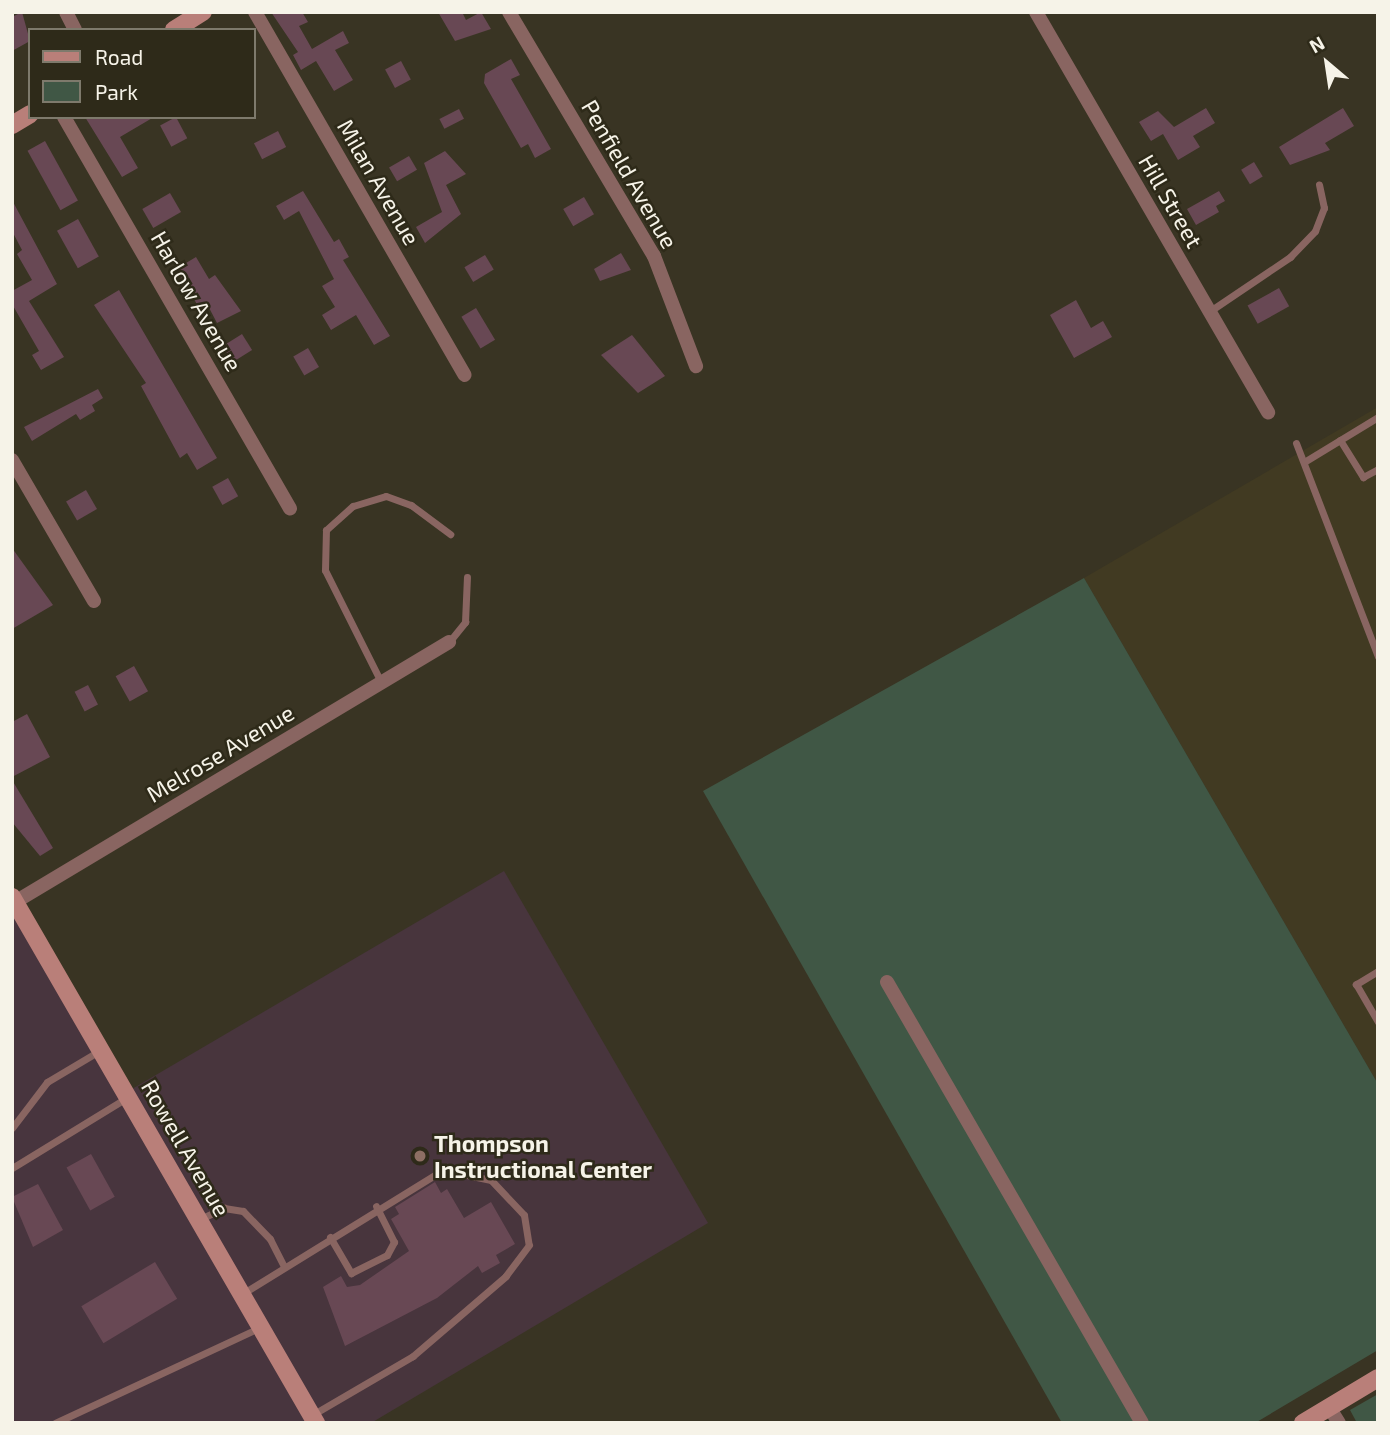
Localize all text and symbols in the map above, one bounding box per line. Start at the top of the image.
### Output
legend [28,28,256,119]
north arrow [1292,28,1362,98]
text: N [1305,31,1328,58]
text: Road [95,44,143,69]
text: Park [95,79,138,104]
street label: Penfield Avenue [576,95,684,253]
street label: Milan Avenue [332,114,426,250]
street label: Hill Street [1133,149,1209,253]
street label: Harlow Avenue [146,226,248,376]
street label: Melrose Avenue [141,698,299,808]
street label: Rowell Avenue [136,1074,236,1222]
place label: Thompson Instructional Center [434,1129,653,1183]
marker: Thompson Instructional Center [412,1148,428,1164]

